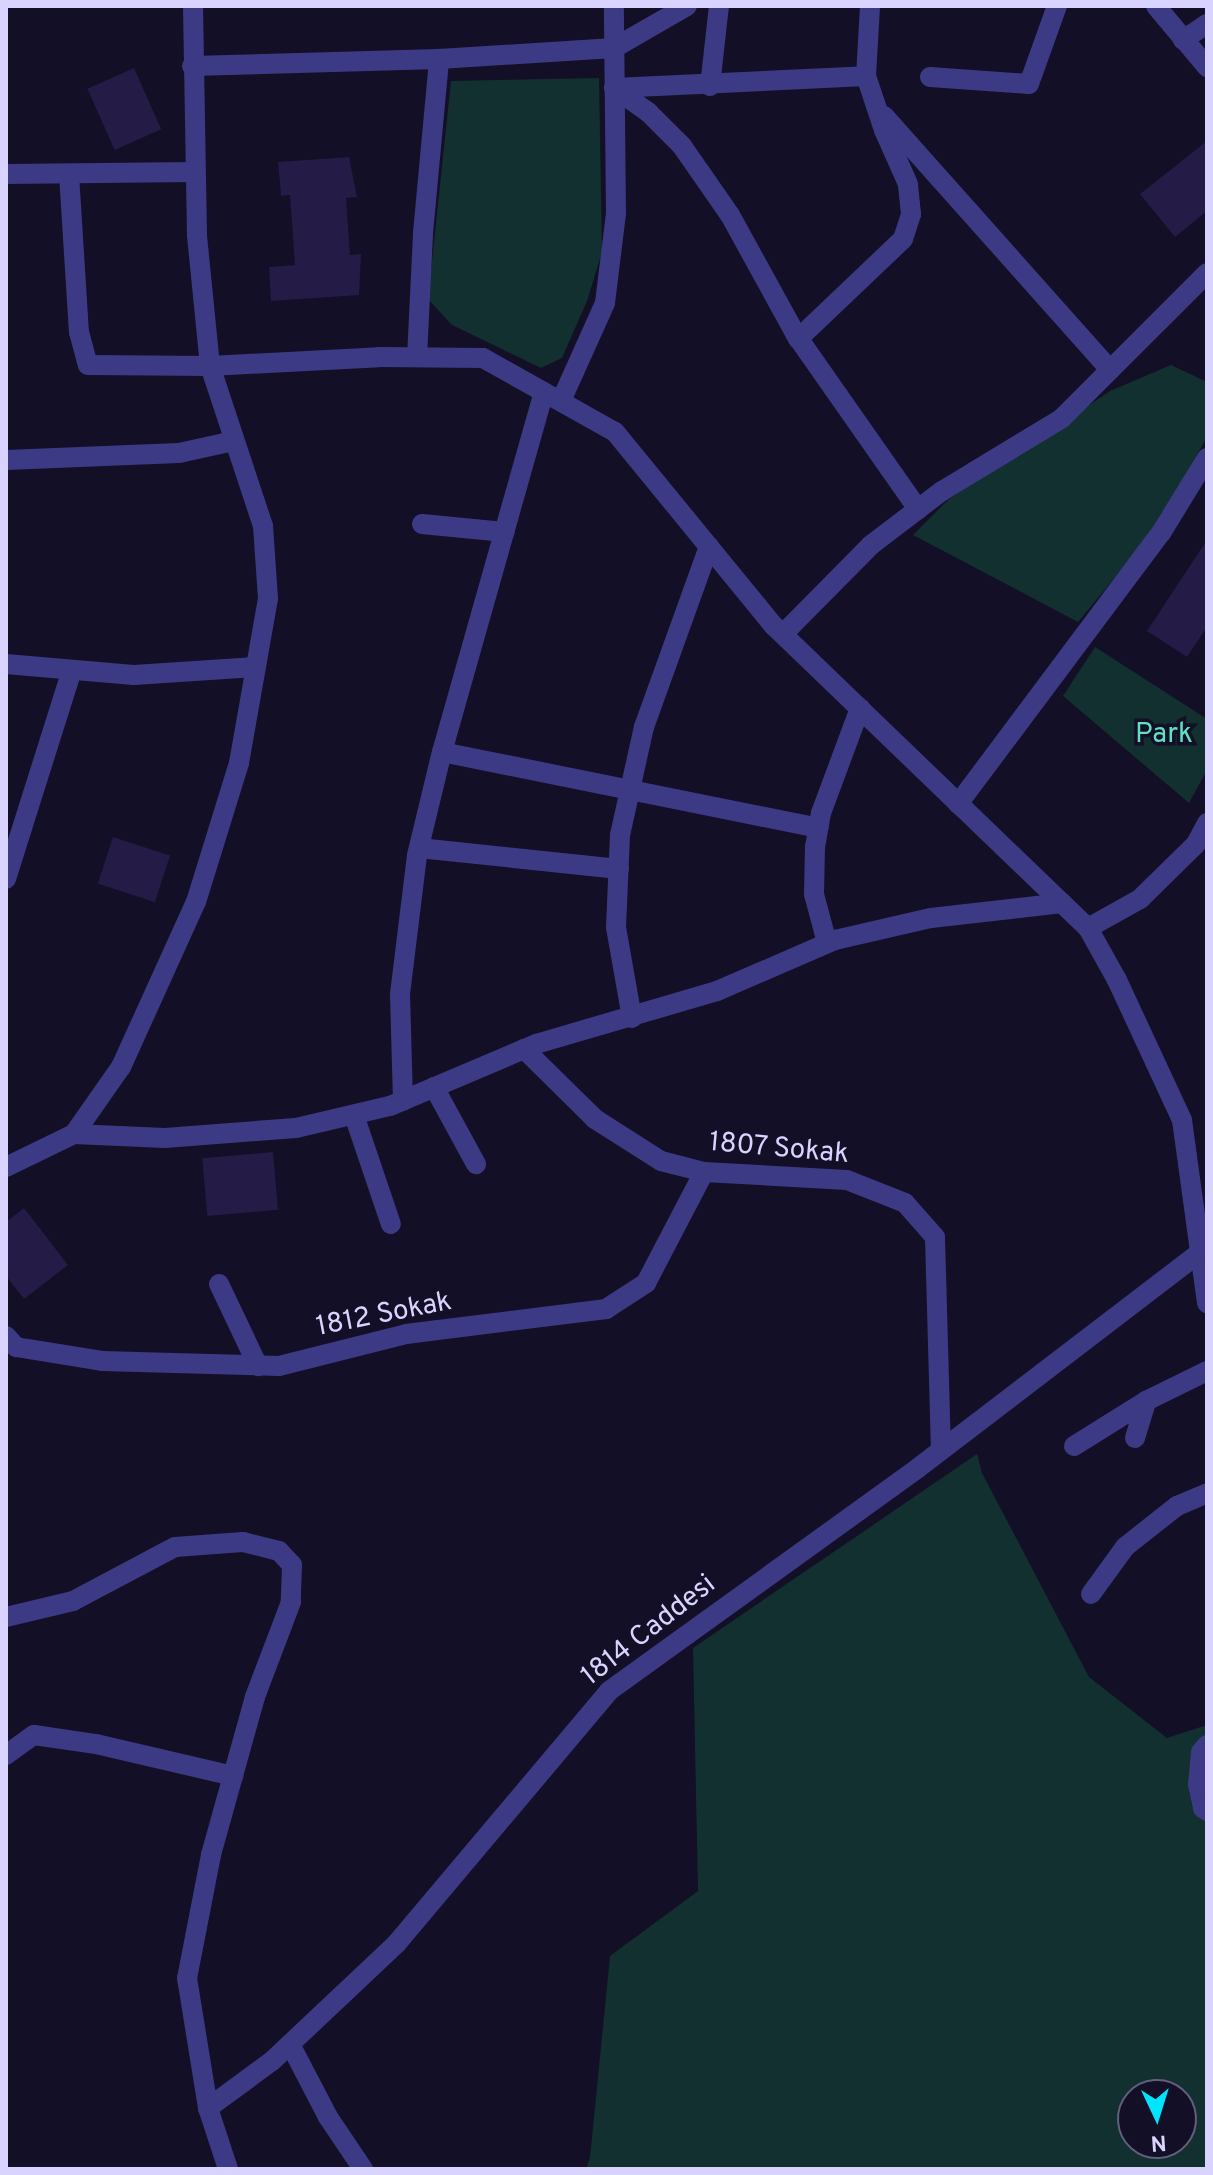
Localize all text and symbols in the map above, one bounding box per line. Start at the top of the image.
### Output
park label: Park [1135,718,1193,752]
street label: 1807 Sokak [707,1126,851,1172]
street label: 1812 Sokak [313,1285,455,1345]
street label: 1814 Caddesi [575,1568,723,1694]
north arrow [1117,2079,1197,2159]
text: N [1150,2127,1167,2155]

